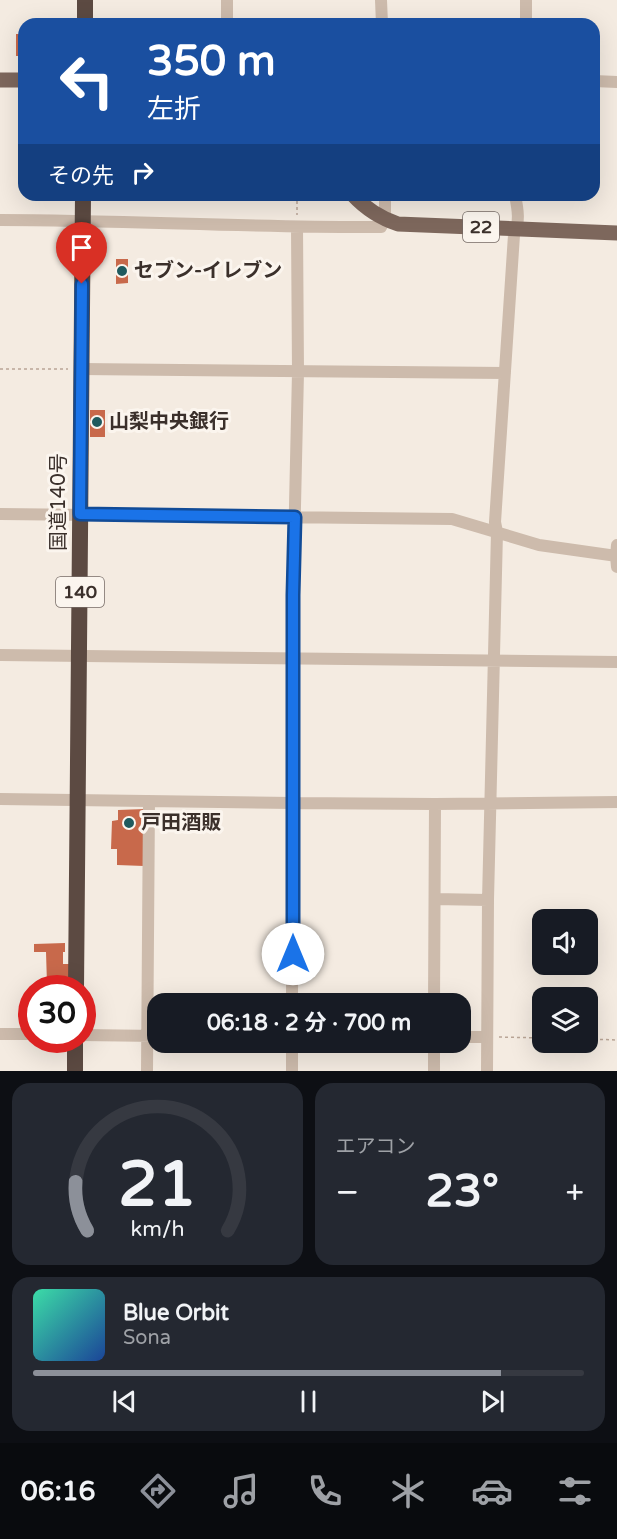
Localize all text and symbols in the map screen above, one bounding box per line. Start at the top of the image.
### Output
text: 350 m [147,36,276,87]
icon: left [48,42,126,120]
text: 左折 [147,93,201,126]
icon: right [126,156,159,189]
text: その先 [48,163,114,189]
road number: 22 [463,212,499,242]
pin [56,222,107,284]
icon: arrive [65,231,98,264]
place label: セブン-イレブン [134,259,282,283]
marker: セブン-イレブン [115,264,129,278]
place label: 山梨中央銀行 [109,410,229,434]
marker: 山梨中央銀行 [90,415,104,429]
street label: 国道140号 [47,453,71,551]
road number: 140 [56,577,104,607]
place label: 戸田酒販 [141,811,221,835]
marker: 戸田酒販 [122,816,136,830]
map controls [532,909,598,1053]
button: sound [532,909,598,975]
position arrow [261,922,325,986]
speed limit sign: 30 [18,975,96,1053]
button: layers [532,987,598,1053]
text: 06:18 · 2 分 · 700 m [207,1010,411,1036]
text: エアコン [336,1135,416,1159]
text: 21 [118,1148,196,1223]
text: 23° [425,1165,499,1219]
text: − [336,1173,359,1212]
text: + [565,1173,584,1212]
text: km/h [130,1216,184,1242]
text: Blue Orbit [123,1300,229,1326]
text: Sona [123,1326,171,1350]
icon: previous [108,1385,141,1418]
icon: pause [292,1385,325,1418]
icon: next [476,1385,509,1418]
icon: directions [137,1470,179,1512]
icon: music [220,1470,262,1512]
icon: phone [304,1470,346,1512]
icon: climate [387,1470,429,1512]
icon: car [471,1470,513,1512]
icon: filters [554,1470,596,1512]
text: 06:16 [21,1475,96,1508]

